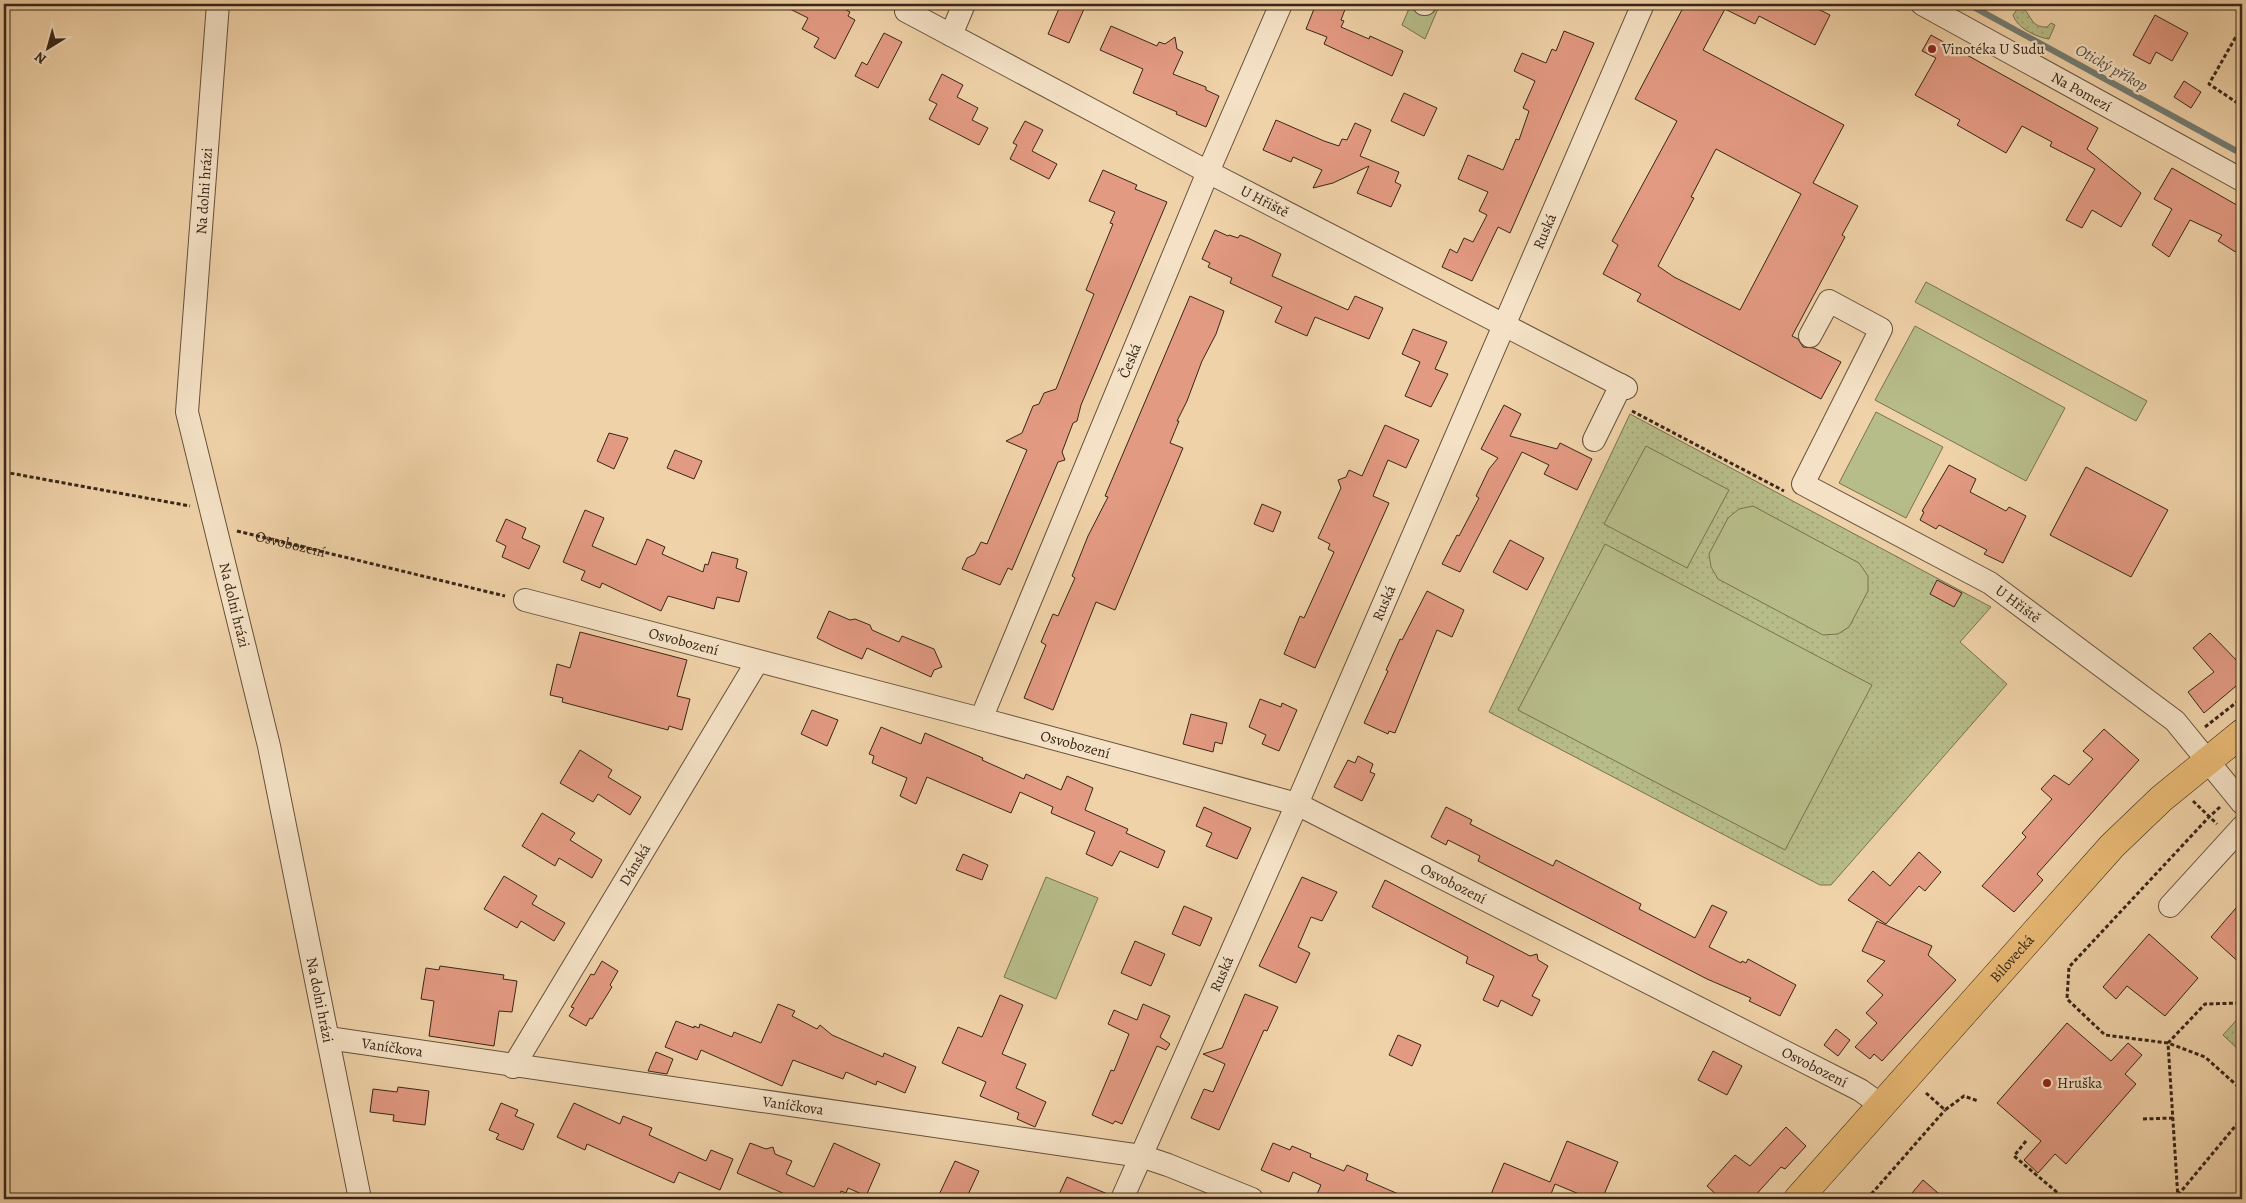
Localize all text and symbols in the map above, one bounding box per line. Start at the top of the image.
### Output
north arrow [22,22,72,72]
place label: Vinotéka U Sudu [1941,39,2046,59]
water label: Otický příkop [2071,39,2152,97]
marker: Vinotéka U Sudu [1926,43,1938,55]
text: N [31,47,50,69]
street label: Na Pomezí [2048,67,2115,116]
street label: Na dolni hrázi [191,147,217,235]
street label: U Hřiště [1237,180,1293,222]
street label: Ruská [1528,210,1561,252]
street label: Česká [1114,340,1146,381]
street label: Osvobození [253,526,328,562]
street label: Na dolni hrázi [214,560,254,650]
street label: U Hřiště [1991,580,2045,628]
street label: Ruská [1367,582,1400,624]
street label: Osvobození [647,623,721,660]
street label: Osvobození [1038,725,1113,763]
street label: Dánská [614,840,655,890]
street label: Osvobození [1417,858,1490,909]
street label: Bílovecká [1985,930,2039,987]
street label: Ruská [1205,953,1238,995]
street label: Na dolni hrázi [302,955,338,1044]
street label: Vaníčkova [359,1033,424,1062]
street label: Osvobození [1778,1042,1851,1092]
place label: Hruška [2057,1073,2102,1093]
marker: Hruška [2041,1077,2053,1089]
street label: Vaníčkova [760,1091,825,1120]

